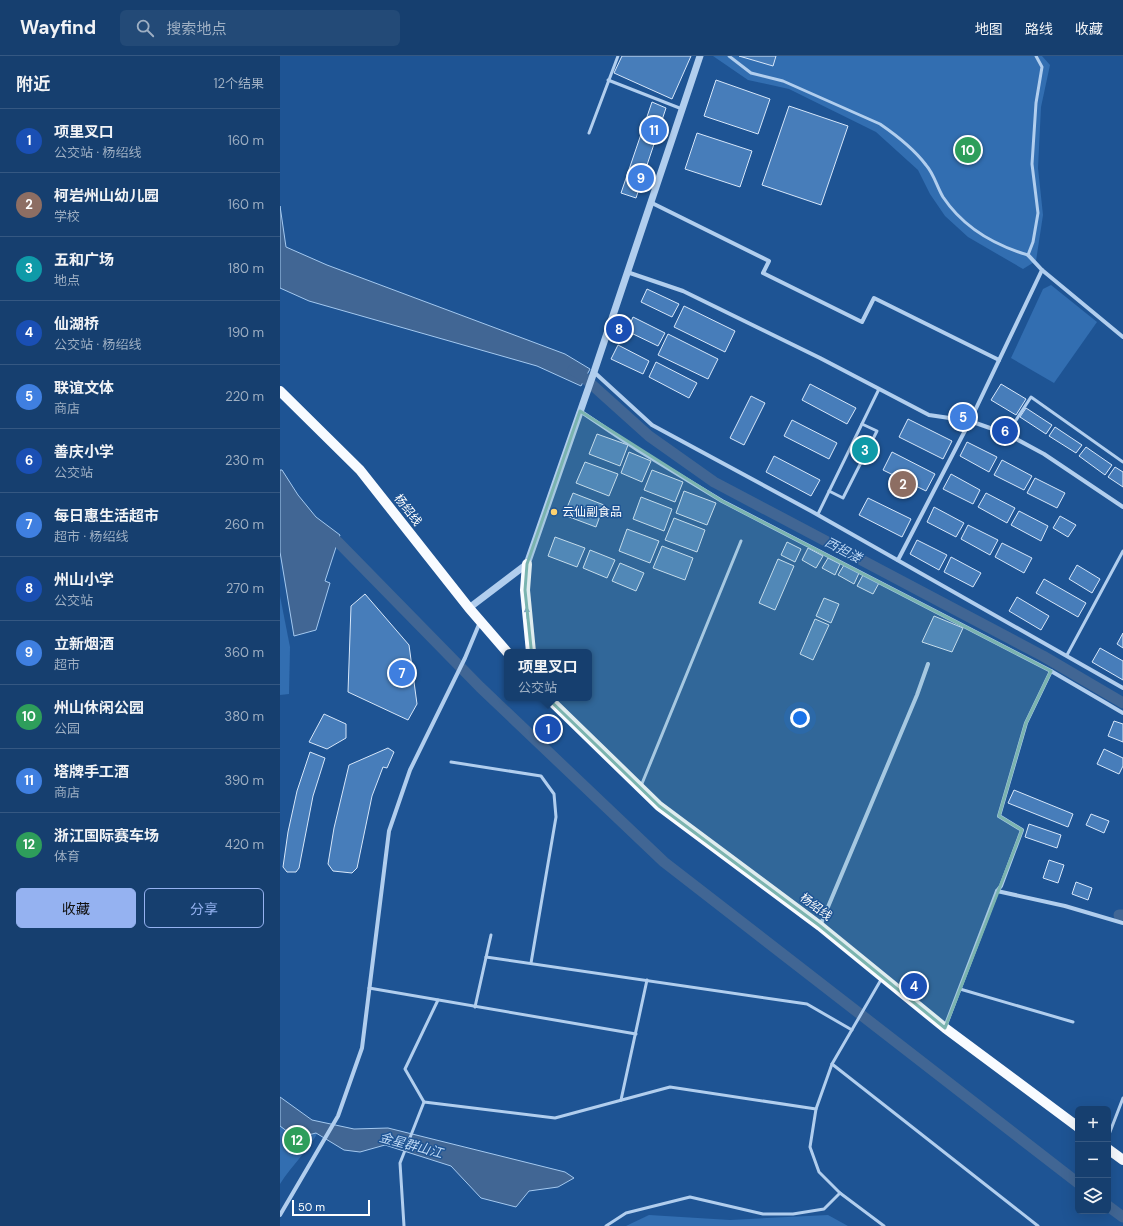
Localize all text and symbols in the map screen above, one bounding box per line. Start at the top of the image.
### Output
search box [120,10,400,46]
text: Wayfind [20,15,96,40]
icon: search [134,17,156,39]
text: 搜索地点 [166,19,226,39]
text: 地图 [975,20,1003,38]
text: 路线 [1025,20,1053,38]
text: 收藏 [1075,20,1103,38]
text: 附近 [16,73,50,95]
text: 12个结果 [213,75,264,92]
pin: 11 [641,115,667,145]
text: 项里叉口 [54,122,114,142]
text: 1 [27,132,31,149]
text: 160 m [228,132,264,149]
pin: 10 [955,135,981,165]
text: 公交站 · 杨绍线 [54,144,142,161]
pin: 9 [628,163,654,193]
text: 柯岩州山幼儿园 [54,186,159,206]
text: 2 [25,196,33,213]
text: 160 m [228,196,264,213]
text: 学校 [54,208,80,225]
text: 五和广场 [54,250,114,270]
text: 3 [25,260,33,277]
text: 180 m [228,260,264,277]
text: 地点 [54,272,80,289]
text: 仙湖桥 [54,314,99,334]
pin: 8 [606,314,632,344]
text: 4 [25,324,33,341]
text: 190 m [228,324,264,341]
text: 公交站 · 杨绍线 [54,336,142,353]
text: 联谊文体 [54,378,114,398]
text: 5 [25,388,33,405]
text: 220 m [225,388,264,405]
text: 商店 [54,400,80,417]
pin: 5 [950,402,976,432]
pin: 6 [992,416,1018,446]
pin: 3 [852,435,878,465]
text: 善庆小学 [54,442,114,462]
text: 6 [25,452,33,469]
text: 230 m [225,452,264,469]
text: 公交站 [54,464,93,481]
pin: 2 [890,469,916,499]
street label: 杨绍线 [391,491,425,529]
place label: 云仙副食品 [562,504,622,520]
text: 每日惠生活超市 [54,506,159,526]
marker: 云仙副食品 [549,507,559,517]
text: 7 [26,516,32,533]
text: 260 m [224,516,264,533]
text: 超市 · 杨绍线 [54,528,129,545]
water label: 西担溇 [822,533,866,568]
text: 州山小学 [54,570,114,590]
text: 8 [25,580,33,597]
text: 270 m [226,580,264,597]
text: 公交站 [54,592,93,609]
one-way arrow [524,607,531,619]
text: 立新烟酒 [54,634,114,654]
text: 9 [25,644,33,661]
text: 360 m [224,644,264,661]
popup [504,649,592,701]
text: 超市 [54,656,80,673]
text: 项里叉口 [518,657,578,677]
pin: 7 [389,658,415,688]
text: 公交站 [518,679,557,696]
text: 州山休闲公园 [54,698,144,718]
text: 10 [22,708,36,725]
text: 380 m [224,708,264,725]
your location [790,708,810,728]
pin: 1 [535,714,561,744]
text: 公园 [54,720,80,737]
text: 塔牌手工酒 [54,762,129,782]
text: 11 [24,772,34,789]
text: 390 m [225,772,264,789]
text: 商店 [54,784,80,801]
text: 浙江国际赛车场 [54,826,159,846]
text: 12 [23,836,35,853]
text: 420 m [225,836,264,853]
text: 体育 [54,848,80,865]
button: 收藏 [16,888,136,928]
button: 分享 [144,888,264,928]
street label: 杨绍线 [797,890,835,924]
pin: 4 [901,971,927,1001]
map controls [1075,1106,1111,1214]
button: + [1075,1106,1111,1142]
pin: 12 [284,1125,310,1155]
water label: 金星群山江 [377,1128,447,1162]
button: − [1075,1142,1111,1178]
button: layers [1075,1178,1111,1214]
scale bar [292,1198,370,1217]
text: 50 m [298,1200,325,1214]

